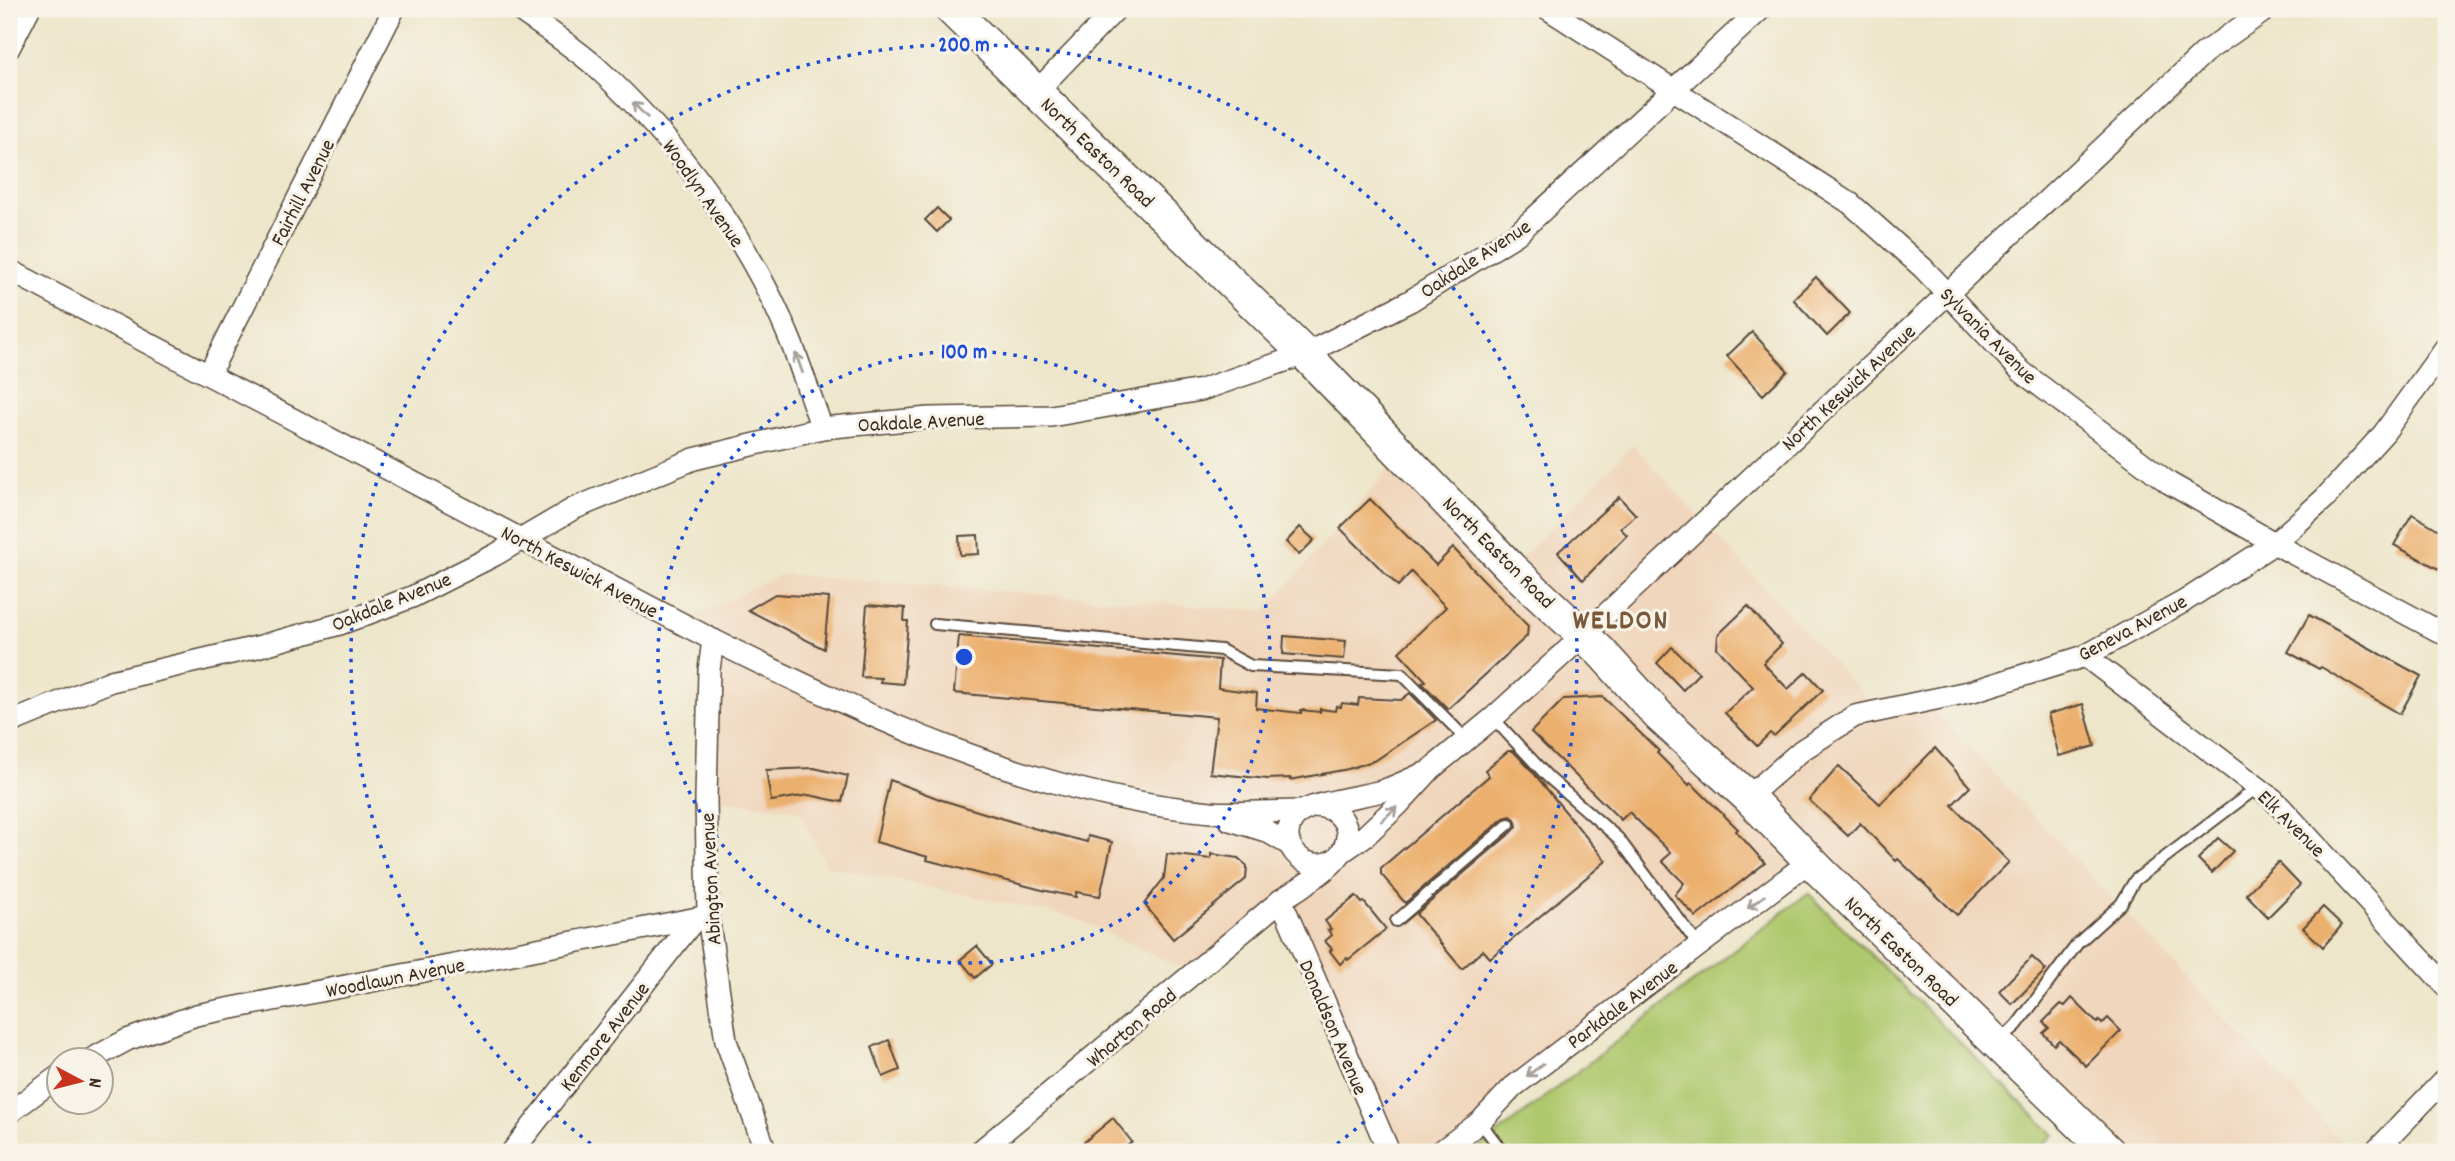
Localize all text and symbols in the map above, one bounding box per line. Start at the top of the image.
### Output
text: 200 m [938,32,990,62]
street label: North Easton Road [1032,92,1160,217]
one-way arrow [631,102,648,119]
street label: Woodlyn Avenue [653,134,750,255]
street label: Fairhill Avenue [265,135,345,252]
street label: Oakdale Avenue [1415,213,1538,308]
street label: Sylvania Avenue [1931,282,2042,393]
street label: North Keswick Avenue [1776,319,1924,460]
text: 100 m [941,339,987,369]
one-way arrow [792,353,804,375]
street label: Oakdale Avenue [857,406,985,442]
street label: North Easton Road [1434,491,1560,617]
street label: North Keswick Avenue [495,520,663,628]
street label: Oakdale Avenue [328,566,456,641]
street label: Geneva Avenue [2074,588,2193,671]
district label: WELDON [1573,603,1669,643]
centre of rings [952,645,976,669]
street label: Elk Avenue [2249,784,2331,866]
one-way arrow [1380,805,1397,822]
street label: Abington Avenue [695,812,731,946]
street label: North Easton Road [1836,891,1964,1016]
one-way arrow [1747,895,1765,910]
street label: Woodlawn Avenue [324,952,468,1008]
street label: Parkdale Avenue [1562,955,1686,1058]
street label: Donaldson Avenue [1289,956,1373,1101]
street label: Kenmore Avenue [554,977,659,1099]
street label: Wharton Road [1081,982,1185,1076]
north arrow [46,1046,116,1116]
one-way arrow [1527,1062,1545,1077]
text: N [79,1076,107,1089]

